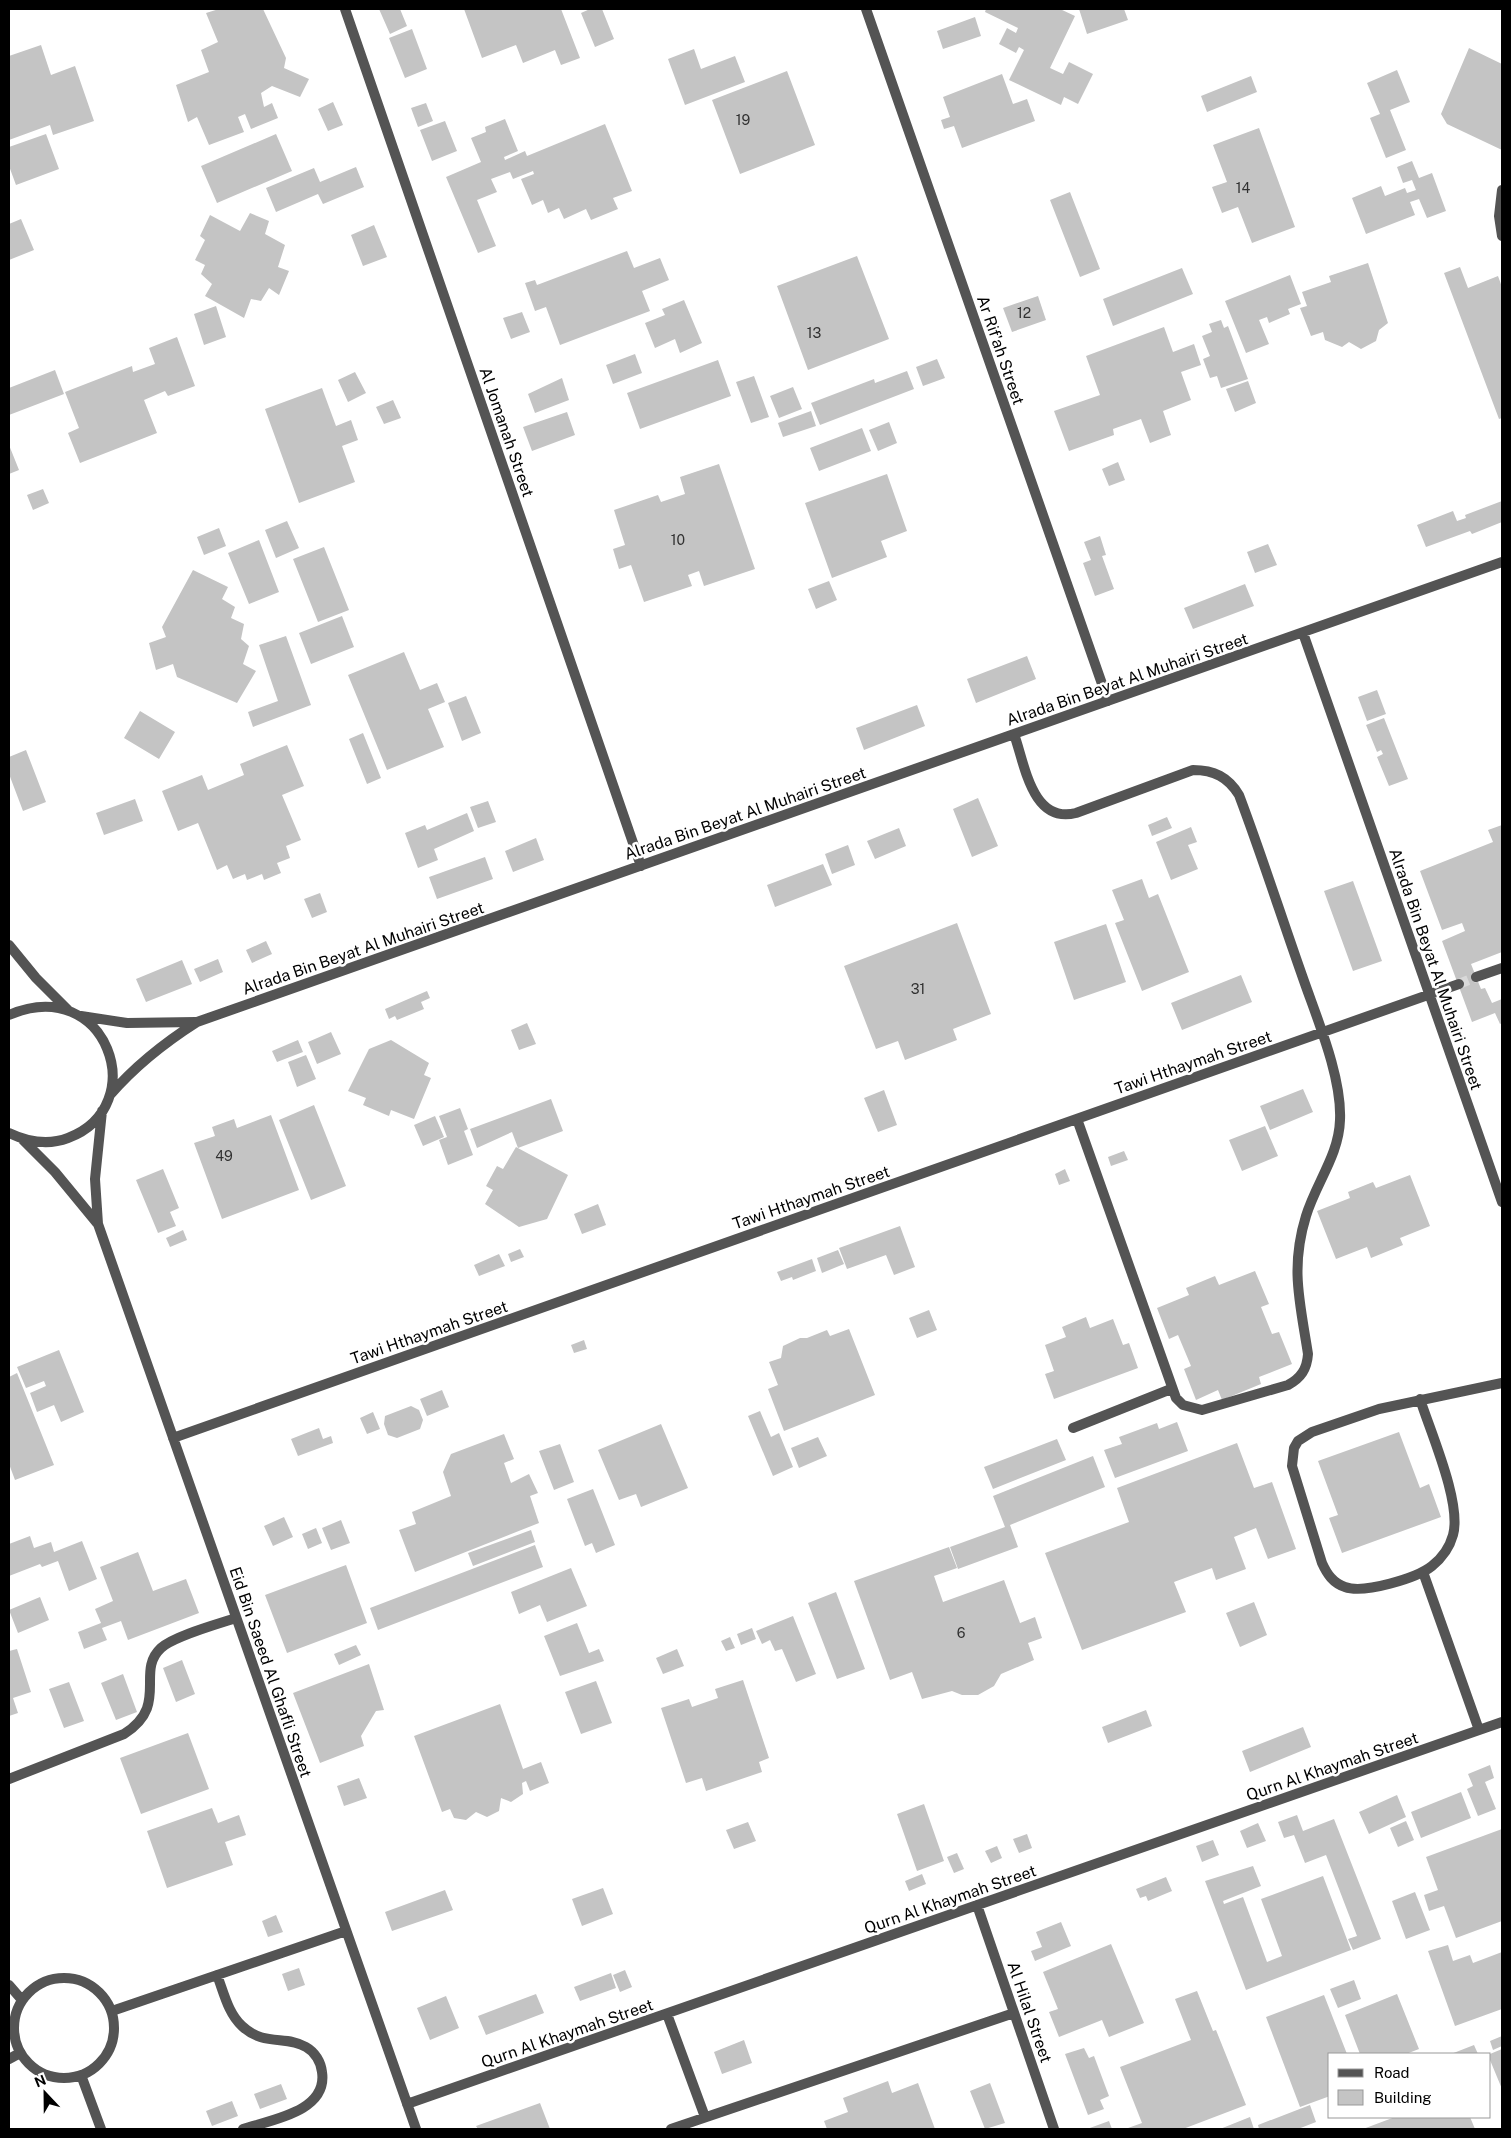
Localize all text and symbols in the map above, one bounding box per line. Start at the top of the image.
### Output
house number: 19 [736,112,750,128]
house number: 14 [1236,180,1250,196]
street label: Ar Rif'ah Street [973,293,1028,407]
house number: 12 [1017,305,1031,321]
house number: 13 [807,325,821,341]
street label: Al Jomanah Street [475,365,538,500]
house number: 10 [671,532,685,548]
street label: Alrada Bin Beyat Al Muhairi Street [1004,629,1251,730]
street label: Alrada Bin Beyat Al Muhairi Street [622,763,869,864]
street label: Alrada Bin Beyat Al Muhairi Street [1385,846,1486,1093]
street label: Alrada Bin Beyat Al Muhairi Street [240,898,487,999]
house number: 31 [911,981,925,997]
street label: Tawi Hthaymah Street [1112,1027,1274,1098]
house number: 49 [215,1148,233,1164]
street label: Tawi Hthaymah Street [730,1162,892,1233]
street label: Tawi Hthaymah Street [348,1297,510,1368]
street label: Eid Bin Saeed Al Ghafli Street [226,1564,316,1780]
house number: 6 [957,1625,966,1641]
street label: Qurn Al Khaymah Street [1244,1728,1421,1805]
street label: Qurn Al Khaymah Street [862,1861,1039,1938]
street label: Al Hilal Street [1003,1959,1056,2065]
street label: Qurn Al Khaymah Street [479,1995,656,2072]
legend [1328,2053,1491,2118]
text: Road [1374,2064,1410,2081]
north arrow [20,2068,70,2118]
text: N [32,2071,48,2090]
text: Building [1374,2089,1432,2106]

